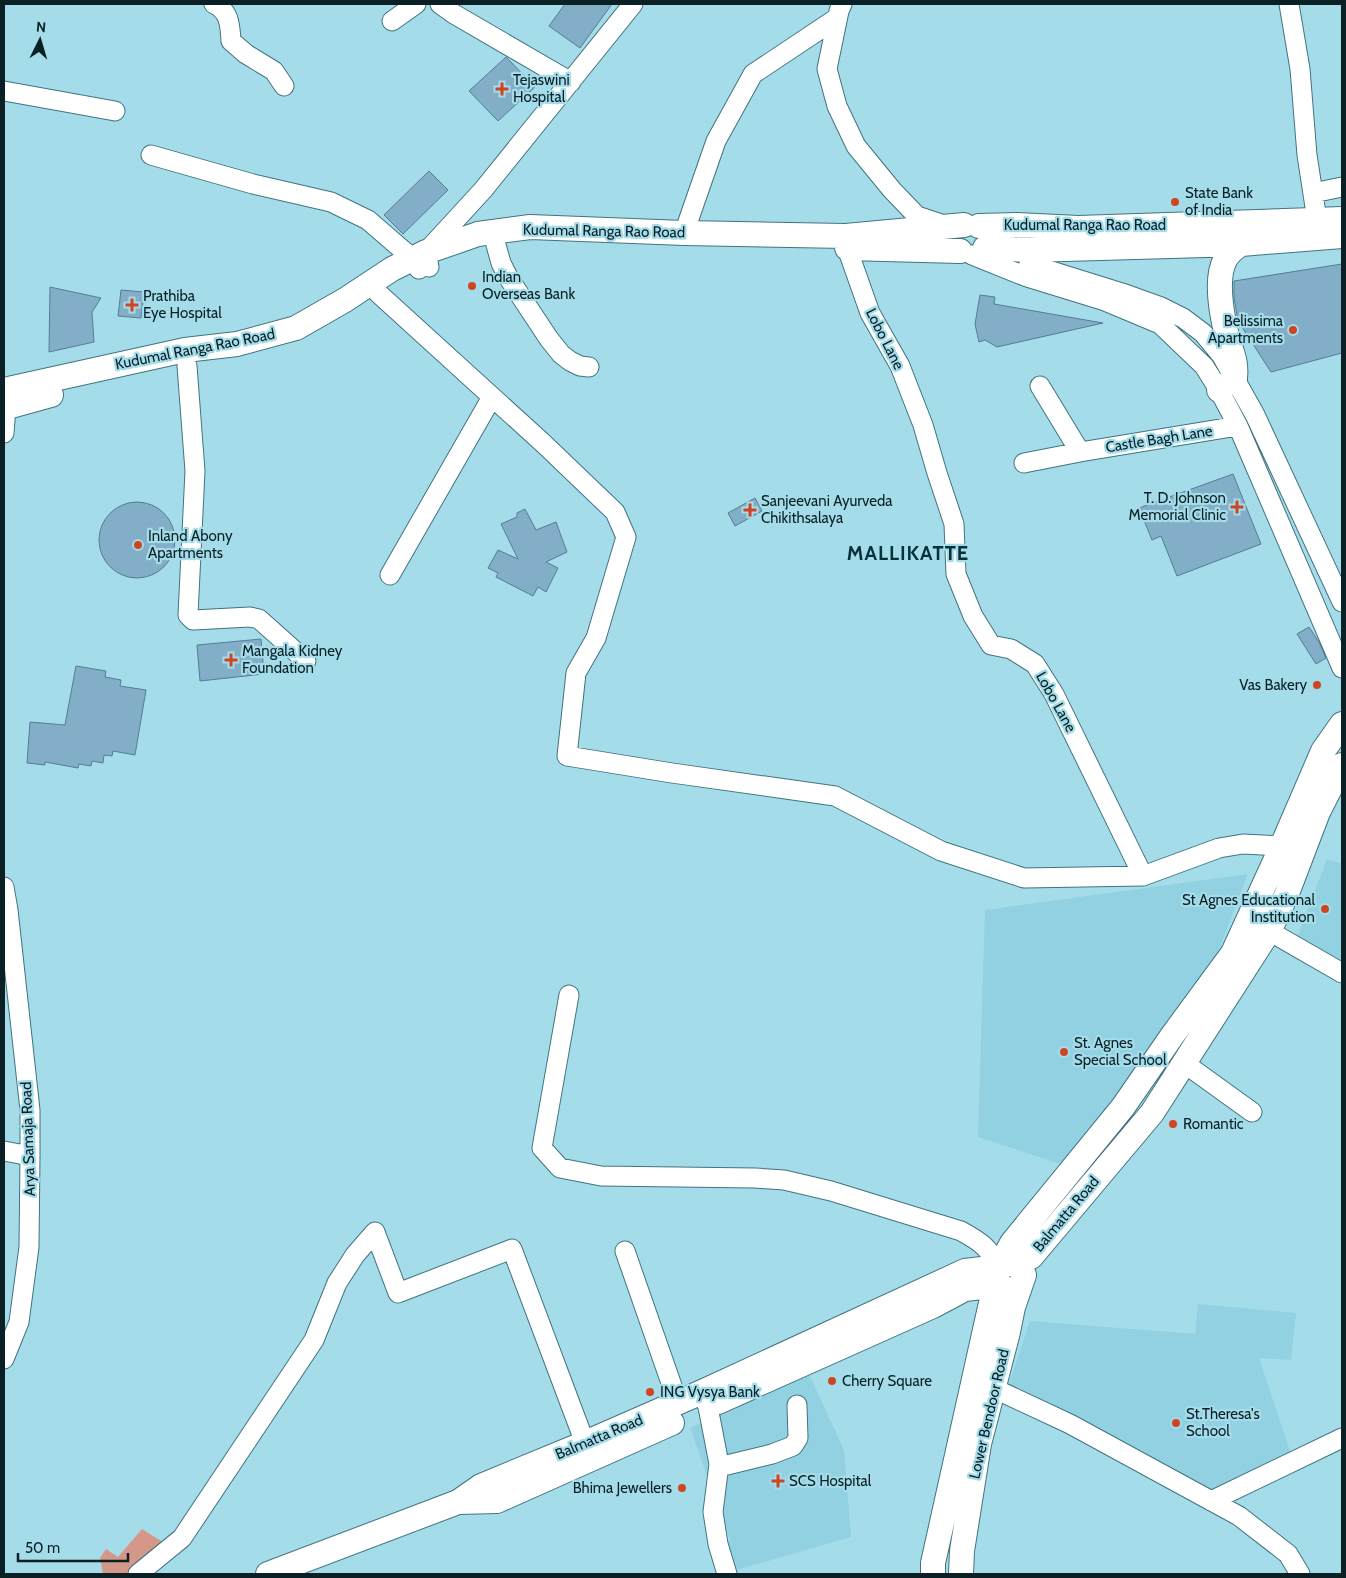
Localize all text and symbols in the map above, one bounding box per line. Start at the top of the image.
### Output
north arrow [15,15,65,65]
text: N [35,18,47,36]
place label: Tejaswini Hospital [513,71,570,106]
marker: Tejaswini Hospital [495,82,509,96]
place label: State Bank of India [1185,184,1253,219]
marker: State Bank of India [1169,196,1181,208]
street label: Kudumal Ranga Rao Road [1004,216,1166,234]
street label: Kudumal Ranga Rao Road [523,221,685,241]
place label: Indian Overseas Bank [482,268,575,303]
marker: Indian Overseas Bank [466,280,478,292]
place label: Prathiba Eye Hospital [143,287,222,322]
marker: Prathiba Eye Hospital [125,298,139,312]
street label: Lobo Lane [862,305,908,373]
place label: Belissima Apartments [1208,312,1284,347]
marker: Belissima Apartments [1287,324,1299,336]
street label: Kudumal Ranga Rao Road [114,325,276,373]
street label: Castle Bagh Lane [1104,422,1214,456]
place label: T. D. Johnson Memorial Clinic [1129,489,1226,524]
place label: Sanjeevani Ayurveda Chikithsalaya [761,492,893,527]
marker: T. D. Johnson Memorial Clinic [1230,500,1244,514]
marker: Sanjeevani Ayurveda Chikithsalaya [743,503,757,517]
place label: Inland Abony Apartments [148,527,233,562]
marker: Inland Abony Apartments [132,539,144,551]
district label: MALLIKATTE [847,541,969,565]
place label: Mangala Kidney Foundation [242,642,343,677]
marker: Mangala Kidney Foundation [224,653,238,667]
street label: Lobo Lane [1032,669,1080,736]
place label: Vas Bakery [1239,676,1307,694]
marker: Vas Bakery [1311,679,1323,691]
place label: St Agnes Educational Institution [1182,891,1315,926]
marker: St Agnes Educational Institution [1319,903,1331,915]
place label: St. Agnes Special School [1074,1034,1167,1069]
marker: St. Agnes Special School [1058,1046,1070,1058]
street label: Arya Samaja Road [17,1081,39,1197]
place label: Romantic [1183,1115,1244,1133]
marker: Romantic [1167,1118,1179,1130]
street label: Balmatta Road [1029,1173,1103,1255]
street label: Lower Bendoor Road [965,1347,1013,1481]
place label: Cherry Square [842,1372,932,1390]
marker: Cherry Square [826,1375,838,1387]
place label: ING Vysya Bank [660,1383,760,1401]
marker: ING Vysya Bank [644,1386,656,1398]
place label: St.Theresa's School [1186,1405,1260,1440]
street label: Balmatta Road [553,1411,645,1463]
marker: St.Theresa's School [1170,1417,1182,1429]
place label: SCS Hospital [789,1472,872,1490]
marker: SCS Hospital [771,1474,785,1488]
place label: Bhima Jewellers [573,1479,672,1497]
marker: Bhima Jewellers [676,1482,688,1494]
scale bar [18,1530,128,1562]
text: 50 m [25,1539,60,1557]

